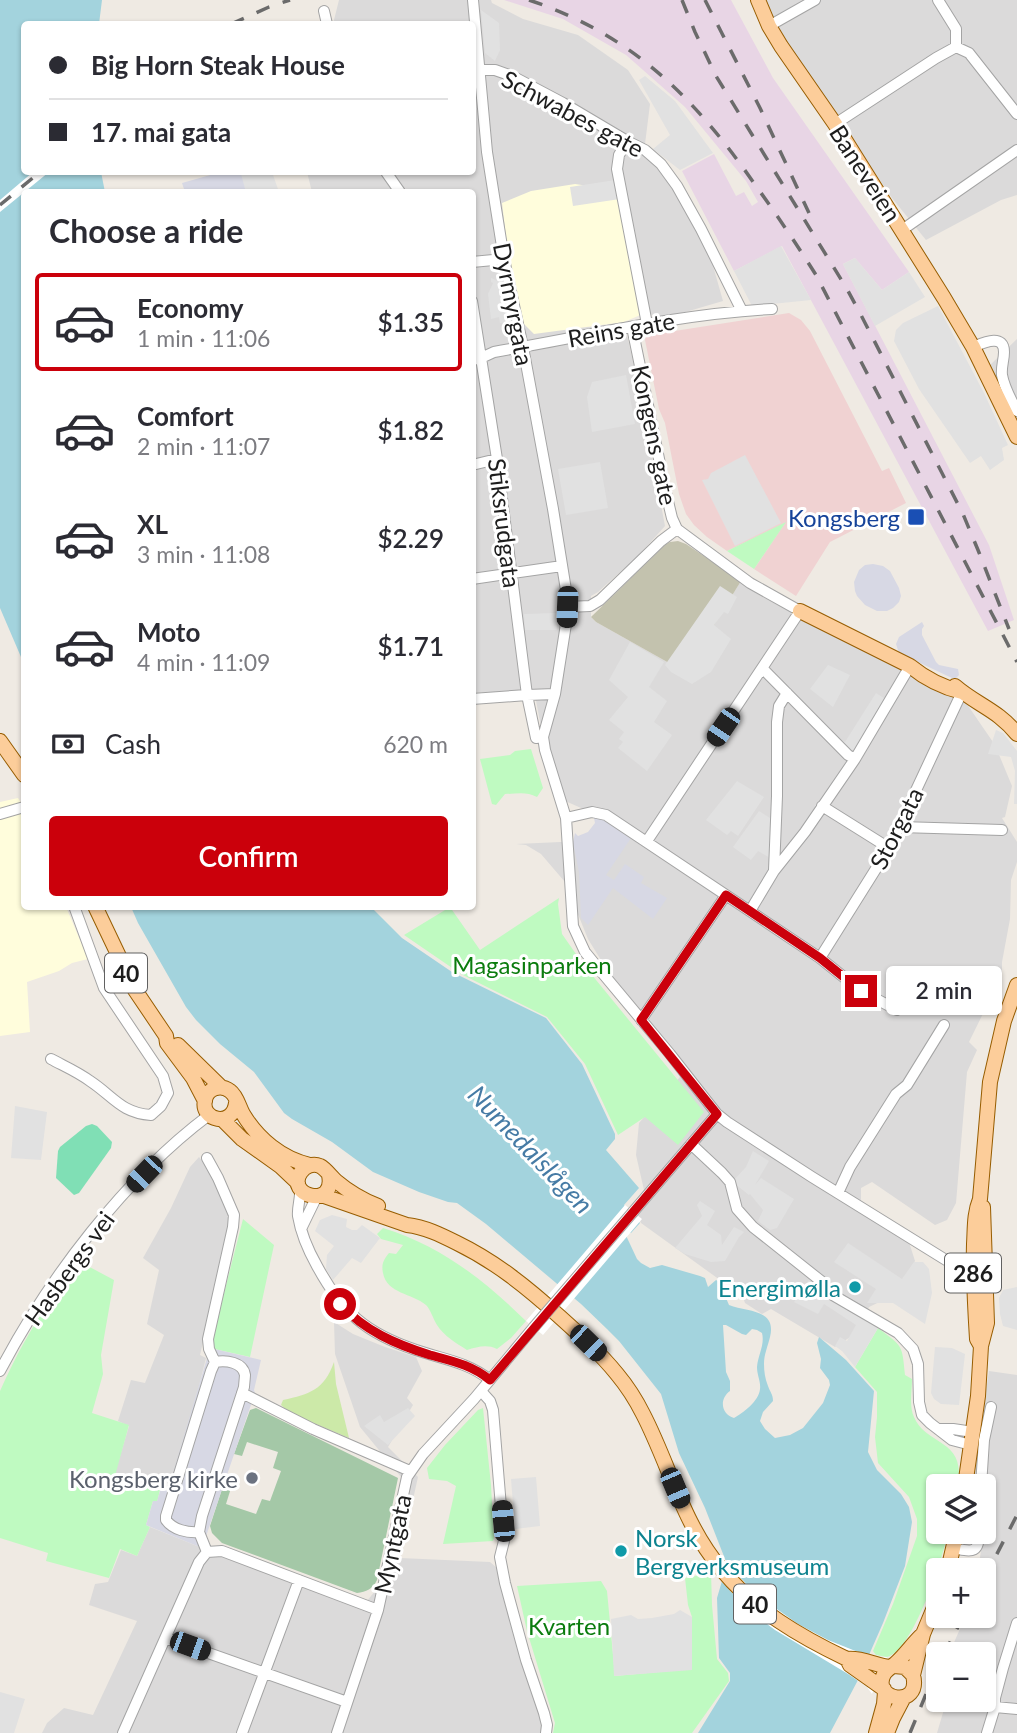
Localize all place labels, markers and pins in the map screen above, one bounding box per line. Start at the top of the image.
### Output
place label: Kongsberg [788,503,900,532]
marker: Kongsberg [906,507,926,527]
place label: Energimølla [718,1273,841,1302]
marker: Energimølla [847,1279,863,1295]
place label: Kongsberg kirke [69,1464,238,1493]
marker: Kongsberg kirke [244,1470,260,1486]
place label: Norsk Bergverksmuseum [635,1523,829,1580]
marker: Norsk Bergverksmuseum [613,1543,629,1559]

